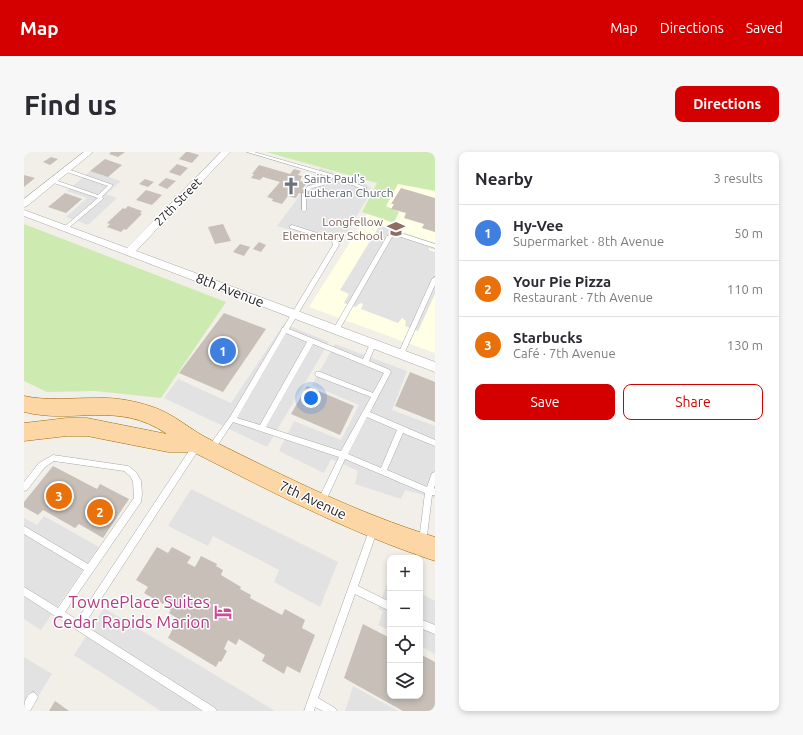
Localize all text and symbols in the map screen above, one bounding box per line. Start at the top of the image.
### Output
text: Map [20,17,59,39]
text: Map [610,20,638,36]
text: Directions [660,20,724,36]
text: Saved [746,20,783,36]
button: Directions [675,86,779,122]
text: Find us [24,89,117,120]
text: Nearby [475,169,533,188]
text: 3 results [713,171,763,185]
place label: Saint Paul's Lutheran Church [304,172,394,199]
street label: 27th Street [152,175,204,228]
church icon: Saint Paul's Lutheran Church [281,176,301,196]
place label: Longfellow Elementary School [283,215,384,242]
text: Hy-Vee [513,217,563,234]
school or university icon: Longfellow Elementary School [386,219,406,239]
text: 1 [484,226,492,240]
text: 50 m [734,226,763,240]
text: Supermarket · 8th Avenue [513,234,664,248]
street label: 8th Avenue [194,270,266,310]
text: Your Pie Pizza [513,273,611,290]
text: 2 [484,282,492,296]
text: 110 m [727,282,763,296]
text: Restaurant · 7th Avenue [513,290,653,304]
text: Starbucks [513,329,583,346]
pin: 1 [210,336,236,366]
text: 3 [484,338,492,352]
text: 130 m [727,338,763,352]
text: Café · 7th Avenue [513,346,616,360]
button: Save [475,384,615,420]
button: Share [623,384,763,420]
your location [301,388,321,408]
street label: 7th Avenue [277,478,349,522]
pin: 3 [46,481,72,511]
pin: 2 [87,497,113,527]
map controls [387,555,423,699]
button: + [387,555,423,591]
button: − [387,591,423,627]
place label: TownePlace Suites Cedar Rapids Marion [53,592,210,631]
hotel icon: TownePlace Suites Cedar Rapids Marion [213,602,233,622]
button: locate [387,627,423,663]
button: layers [387,663,423,699]

